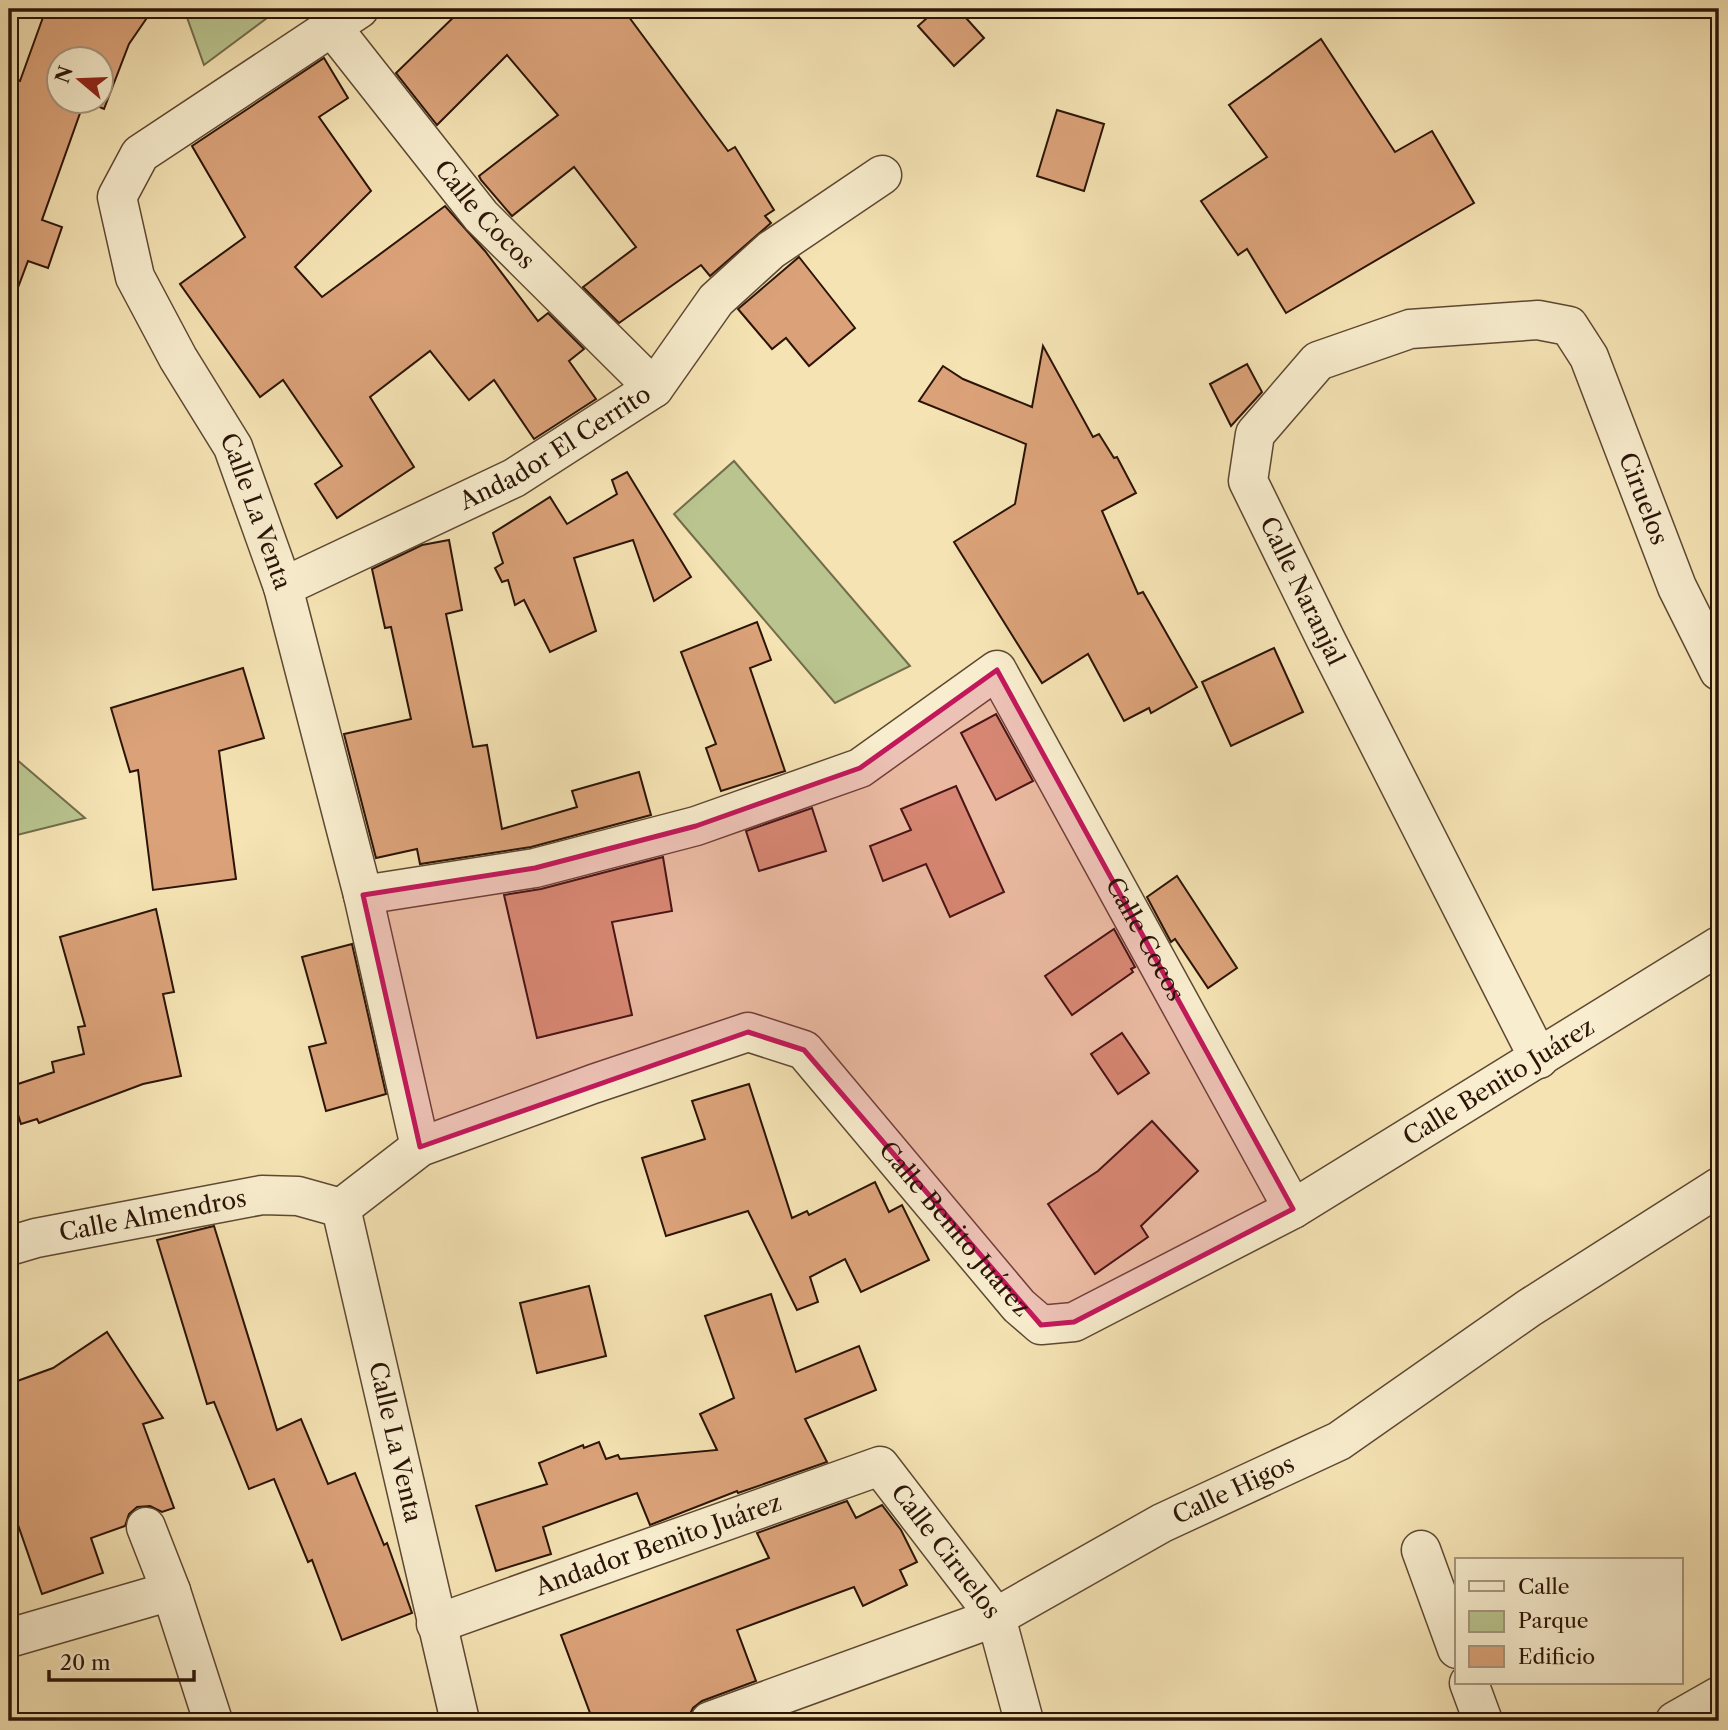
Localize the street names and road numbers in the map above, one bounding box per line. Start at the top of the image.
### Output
street label: Calle Cocos [429,154,541,275]
street label: Andador El Cerrito [454,379,656,516]
street label: Calle La Venta [214,428,298,593]
street label: Ciruelos [1613,448,1674,549]
street label: Calle Naranjal [1254,512,1351,670]
street label: Calle Cocos [1100,872,1191,1006]
street label: Calle Benito Juárez [1398,1012,1599,1151]
street label: Calle Benito Juárez [873,1136,1036,1322]
street label: Calle Almendros [57,1183,249,1247]
street label: Calle La Venta [363,1359,428,1525]
street label: Calle Higos [1168,1449,1299,1530]
street label: Calle Ciruelos [885,1478,1007,1624]
street label: Andador Benito Juárez [530,1487,785,1602]

